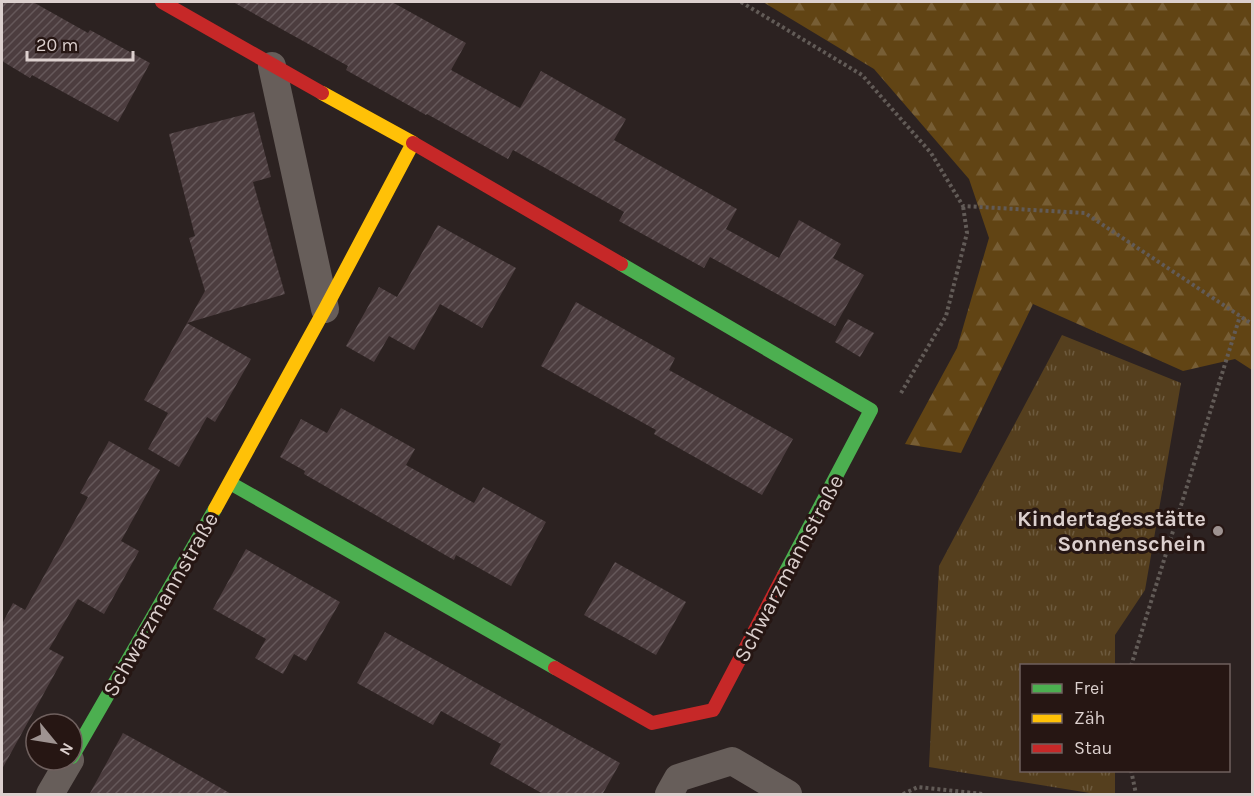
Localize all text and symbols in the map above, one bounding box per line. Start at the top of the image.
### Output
scale bar [27,24,134,62]
text: 20 m [36,34,78,56]
street label: Schwarzmannstraße [729,470,849,667]
place label: Kindertagesstätte Sonnenschein [1017,506,1206,557]
street label: Schwarzmannstraße [98,508,224,701]
marker: Kindertagesstätte Sonnenschein [1211,524,1225,538]
legend [1020,664,1230,772]
text: Frei [1074,677,1105,699]
text: Zäh [1074,707,1105,729]
north arrow [24,712,84,772]
text: Stau [1074,737,1112,759]
text: N [55,740,78,759]

